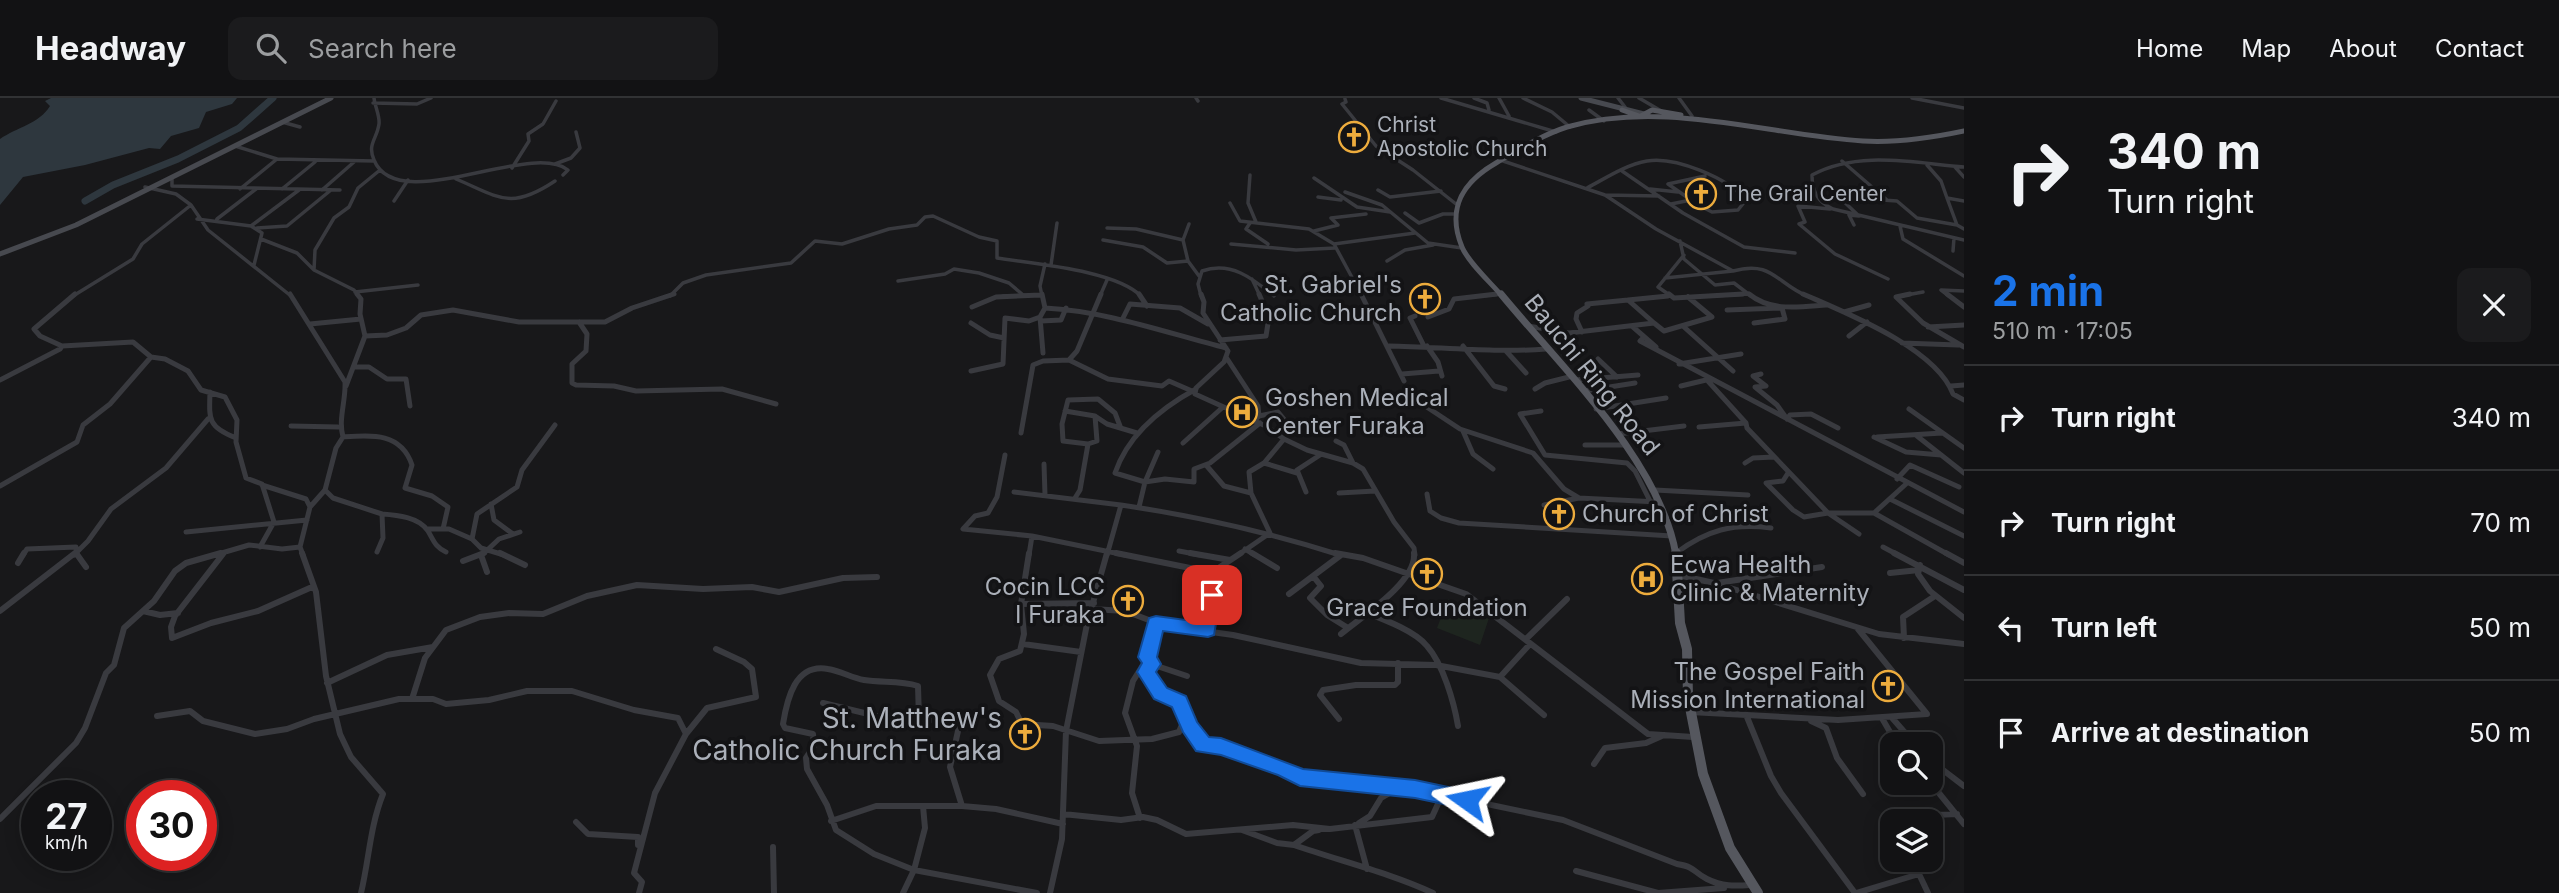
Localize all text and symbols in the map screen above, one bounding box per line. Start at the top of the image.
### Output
search box [228,17,718,80]
text: Headway [35,28,186,68]
icon: search [252,29,290,67]
text: Search here [308,33,457,64]
text: Home [2136,34,2203,63]
text: Map [2241,34,2291,63]
text: About [2329,34,2397,63]
text: Contact [2435,34,2524,63]
place label: Christ Apostolic Church [1377,112,1548,161]
church icon: Christ Apostolic Church [1337,120,1371,154]
text: 340 m [2107,122,2261,181]
icon: right [1992,126,2083,217]
church icon: The Grail Center [1684,177,1718,211]
place label: The Grail Center [1724,181,1886,206]
text: Turn right [2107,182,2254,221]
text: 2 min [1992,265,2104,316]
button: close [2457,268,2531,342]
place label: St. Gabriel's Catholic Church [1220,270,1402,327]
church icon: St. Gabriel's Catholic Church [1408,282,1442,316]
street label: Bauchi Ring Road [1519,288,1666,461]
text: 510 m · 17:05 [1992,317,2133,345]
place label: Goshen Medical Center Furaka [1265,383,1449,440]
hospital icon: Goshen Medical Center Furaka [1225,395,1259,429]
icon: right [1992,399,2030,437]
text: Turn right [2051,402,2176,433]
text: 340 m [2452,402,2531,433]
church icon: Church of Christ [1542,497,1576,531]
place label: Church of Christ [1582,499,1769,528]
icon: right [1992,504,2030,542]
text: Turn right [2051,507,2176,538]
text: 70 m [2470,507,2531,538]
place label: Ecwa Health Clinic & Maternity [1670,550,1870,607]
church icon: Grace Foundation [1410,557,1444,591]
hospital icon: Ecwa Health Clinic & Maternity [1630,562,1664,596]
pin [1182,565,1242,625]
place label: Cocin LCC I Furaka [985,572,1105,629]
icon: arrive [1193,576,1231,614]
church icon: Cocin LCC I Furaka [1111,584,1145,618]
place label: Grace Foundation [1326,593,1528,622]
icon: left [1992,609,2030,647]
text: Turn left [2051,612,2157,643]
text: 50 m [2469,612,2531,643]
place label: The Gospel Faith Mission International [1630,657,1865,714]
church icon: The Gospel Faith Mission International [1871,669,1905,703]
place label: St. Matthew's Catholic Church Furaka [692,701,1002,767]
icon: arrive [1992,714,2030,752]
church icon: St. Matthew's Catholic Church Furaka [1008,717,1042,751]
text: Arrive at destination [2051,717,2310,748]
text: 50 m [2469,717,2531,748]
map controls [1880,732,1943,872]
button: search [1880,732,1943,795]
position arrow [1430,763,1504,837]
speed limit sign: 30 [126,780,217,871]
text: 27 [45,795,88,837]
button: layers [1880,809,1943,872]
text: km/h [45,832,88,853]

